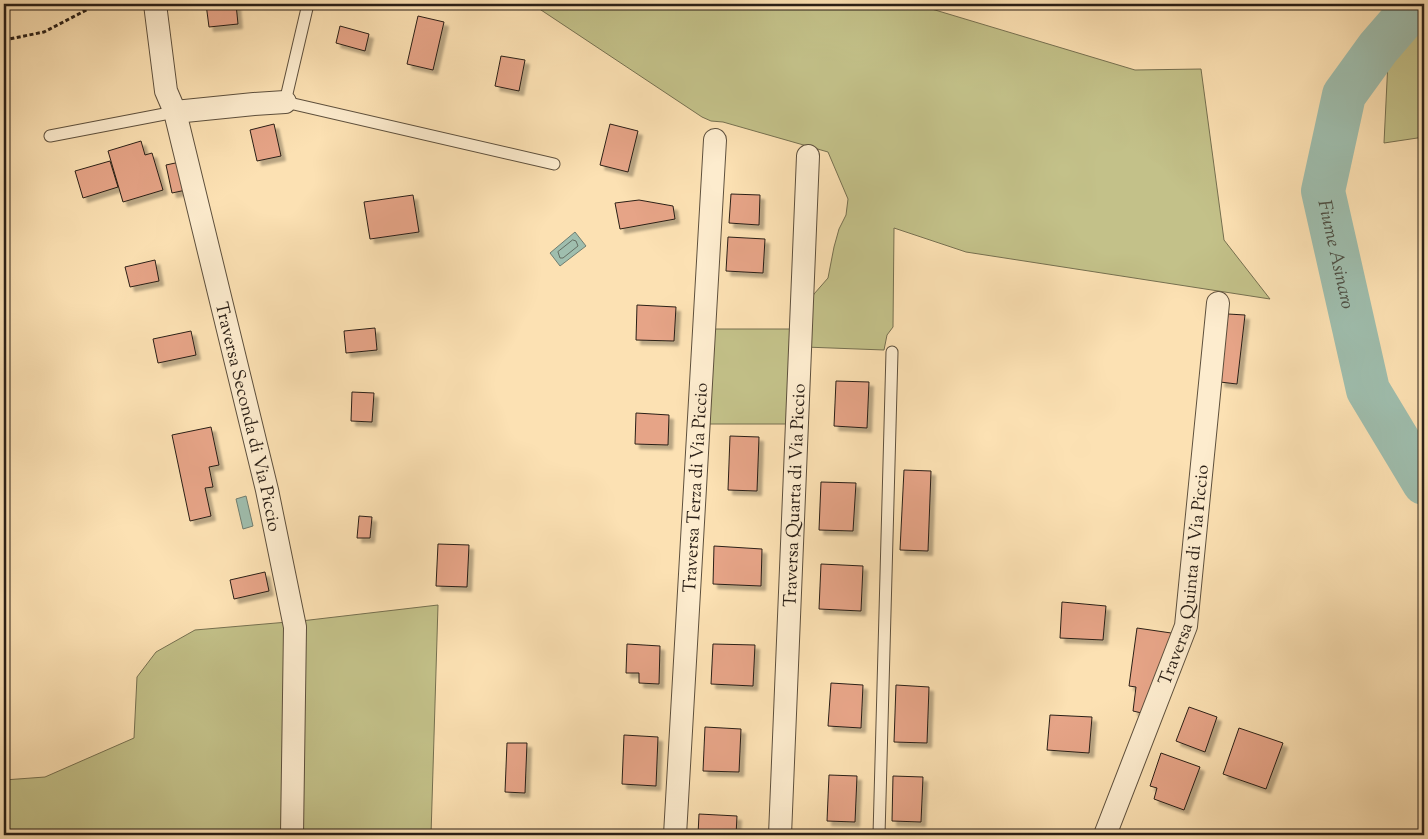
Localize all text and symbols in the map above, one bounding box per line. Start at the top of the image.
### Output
water label: Fiume Asinaro [1309,197,1360,312]
street label: Traversa Seconda di Via Piccio [207,300,286,534]
street label: Traversa Terza di Via Piccio [678,382,716,593]
street label: Traversa Quarta di Via Piccio [778,383,814,608]
street label: Traversa Quinta di Via Piccio [1153,463,1217,690]

